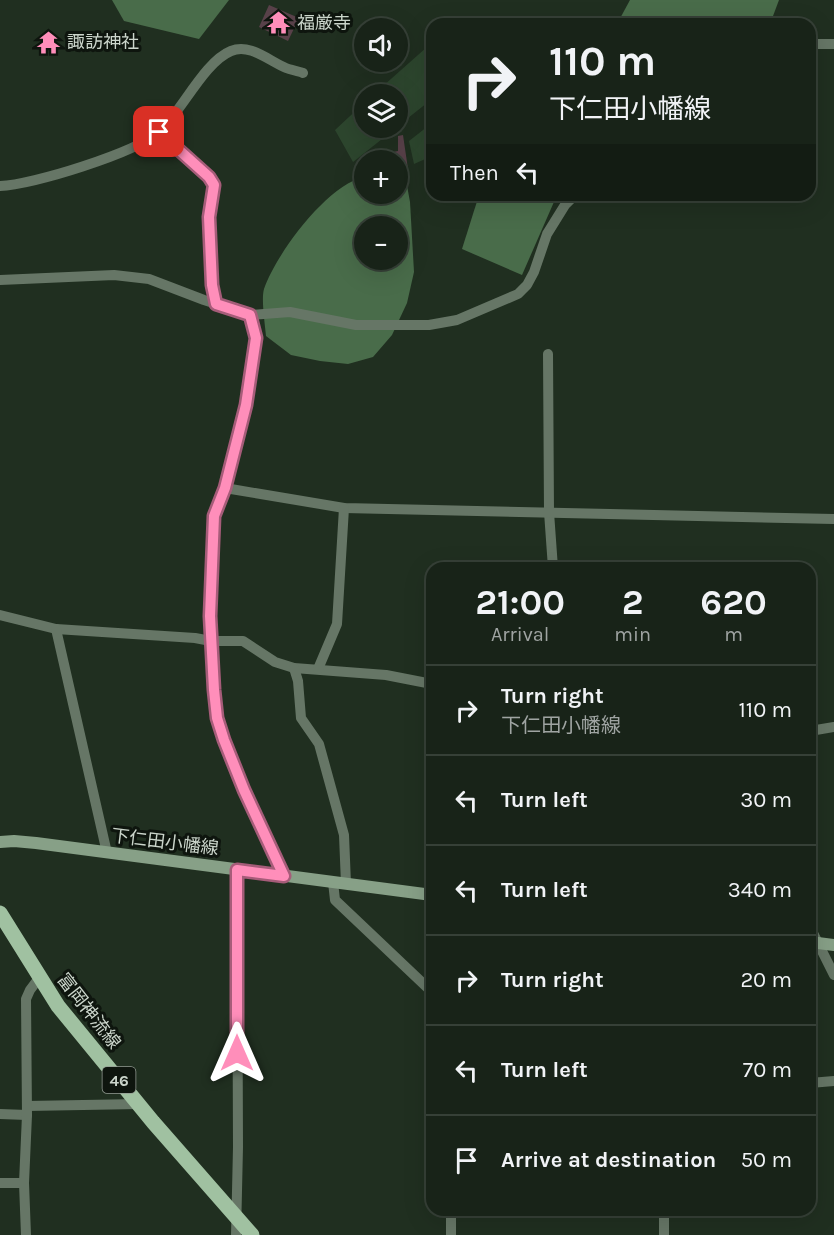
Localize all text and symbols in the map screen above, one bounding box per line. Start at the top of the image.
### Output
temple icon: 福厳寺 [266,10,292,36]
place label: 福厳寺 [297,12,351,34]
map controls [354,18,408,270]
button: sound [354,18,408,72]
temple icon: 諏訪神社 [36,29,62,55]
place label: 諏訪神社 [67,31,139,53]
text: 110 m [549,36,656,86]
icon: right [450,42,528,120]
button: layers [354,84,408,138]
text: 下仁田小幡線 [549,93,711,125]
pin [133,106,184,157]
icon: arrive [142,115,175,148]
button: + [354,150,408,204]
icon: left [511,156,544,189]
text: Then [450,160,499,186]
button: − [354,216,408,270]
text: 21:00 [475,581,565,623]
text: 2 [622,581,644,623]
text: 620 [700,581,767,623]
text: Arrival [491,623,549,646]
text: min [614,623,651,646]
text: m [724,623,743,646]
text: Turn right [501,683,604,709]
icon: right [450,694,483,727]
text: 110 m [739,697,792,723]
text: 下仁田小幡線 [501,714,621,737]
icon: left [450,784,483,817]
text: Turn left [501,787,588,813]
text: 30 m [740,787,792,813]
street label: 下仁田小幡線 [110,825,220,859]
icon: left [450,874,483,907]
text: Turn left [501,877,588,903]
text: 340 m [728,877,792,903]
icon: right [450,964,483,997]
text: Turn right [501,967,604,993]
text: 20 m [740,967,792,993]
street label: 富岡神流線 [53,969,125,1053]
position arrow [205,1021,269,1085]
icon: left [450,1054,483,1087]
text: Turn left [501,1057,588,1083]
text: 70 m [743,1057,792,1083]
road number: 46 [102,1067,136,1093]
icon: arrive [450,1144,483,1177]
text: Arrive at destination [501,1147,716,1173]
text: 50 m [741,1147,792,1173]

